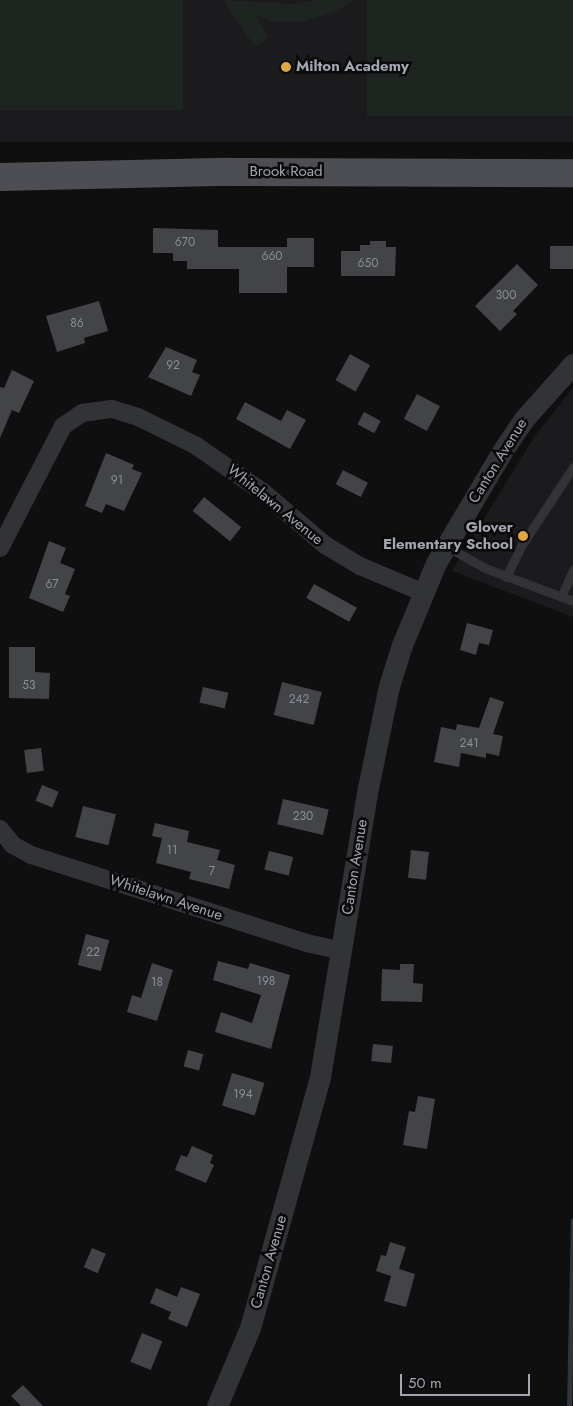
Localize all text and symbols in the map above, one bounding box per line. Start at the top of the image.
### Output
place label: Milton Academy [296,58,409,76]
marker: Milton Academy [280,61,292,73]
street label: Brook Road [249,163,323,181]
house number: 670 [175,236,195,250]
house number: 660 [261,250,283,264]
house number: 650 [358,257,378,271]
house number: 300 [496,289,516,303]
house number: 86 [70,317,84,331]
house number: 92 [166,359,180,373]
street label: Canton Avenue [465,415,531,507]
street label: Whitelawn Avenue [224,461,326,549]
house number: 91 [111,474,123,488]
place label: Glover Elementary School [383,518,513,553]
marker: Glover Elementary School [517,530,529,542]
house number: 67 [45,578,59,592]
house number: 53 [22,679,36,693]
house number: 242 [289,693,309,707]
house number: 241 [459,737,479,751]
house number: 230 [293,810,313,824]
street label: Canton Avenue [339,818,371,916]
house number: 11 [167,844,177,858]
house number: 7 [209,865,215,879]
street label: Whitelawn Avenue [107,871,225,925]
house number: 22 [86,946,100,960]
house number: 198 [257,975,275,989]
house number: 18 [151,976,163,990]
house number: 194 [233,1088,253,1102]
street label: Canton Avenue [247,1213,291,1311]
scale bar [403,1364,533,1396]
text: 50 m [408,1372,442,1394]

